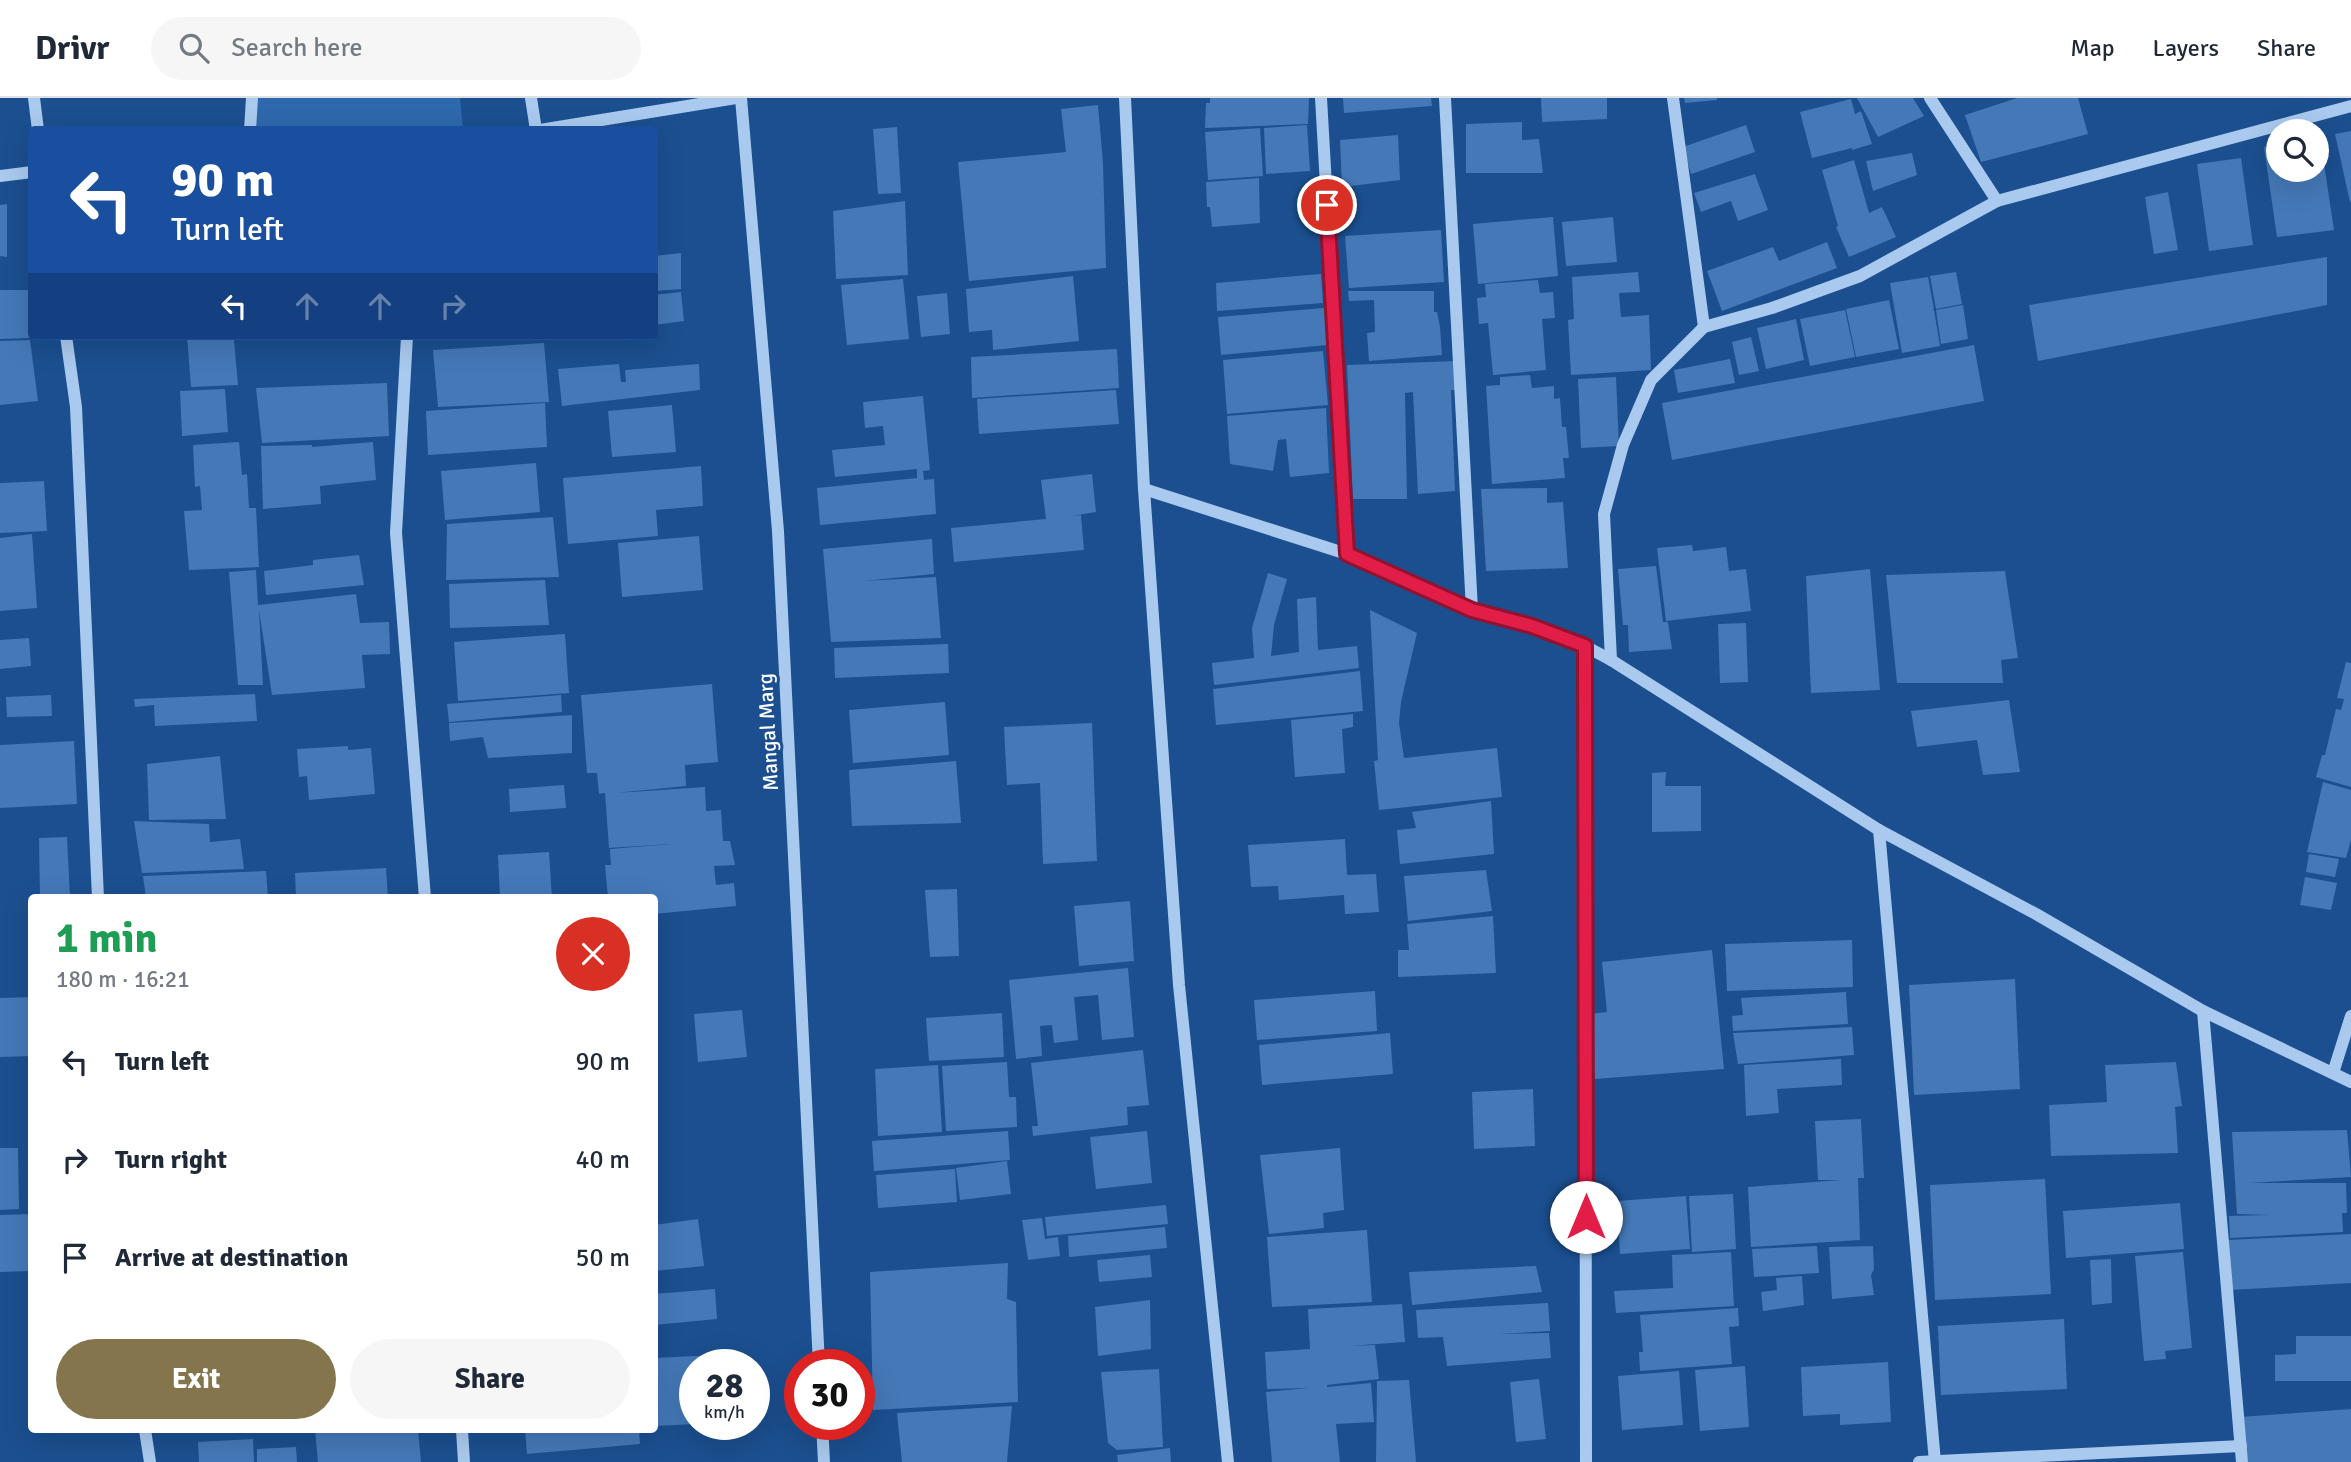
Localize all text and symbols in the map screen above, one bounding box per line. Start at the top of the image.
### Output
search box [151,17,641,80]
text: Drivr [35,28,109,69]
icon: search [175,29,213,67]
text: Search here [231,32,362,64]
text: Map [2070,33,2115,63]
text: Layers [2153,33,2219,63]
text: Share [2257,33,2316,63]
map controls [2266,119,2329,182]
button: search [2266,119,2329,182]
text: 90 m [171,150,274,210]
icon: left [56,154,147,245]
pin [1297,175,1357,235]
icon: arrive [1308,186,1346,224]
text: Turn left [171,210,284,249]
icon: left [215,287,253,325]
icon: ahead [288,287,326,325]
icon: ahead [361,287,399,325]
icon: right [434,287,472,325]
street label: Mangal Marg [752,672,784,792]
text: 1 min [56,913,157,964]
button: close [556,917,630,991]
text: 180 m · 16:21 [56,965,190,994]
icon: left [56,1043,94,1081]
text: Turn left [115,1046,209,1078]
text: 90 m [575,1046,630,1078]
icon: right [56,1141,94,1179]
text: Turn right [115,1144,227,1176]
text: 40 m [575,1144,630,1176]
position arrow [1549,1180,1623,1254]
icon: arrive [56,1239,94,1277]
text: Arrive at destination [115,1242,348,1274]
text: 50 m [575,1242,630,1274]
button: Exit [56,1339,336,1419]
button: Share [350,1339,630,1419]
speed limit sign: 30 [784,1349,875,1440]
text: 28 [706,1364,743,1407]
text: km/h [704,1401,745,1423]

